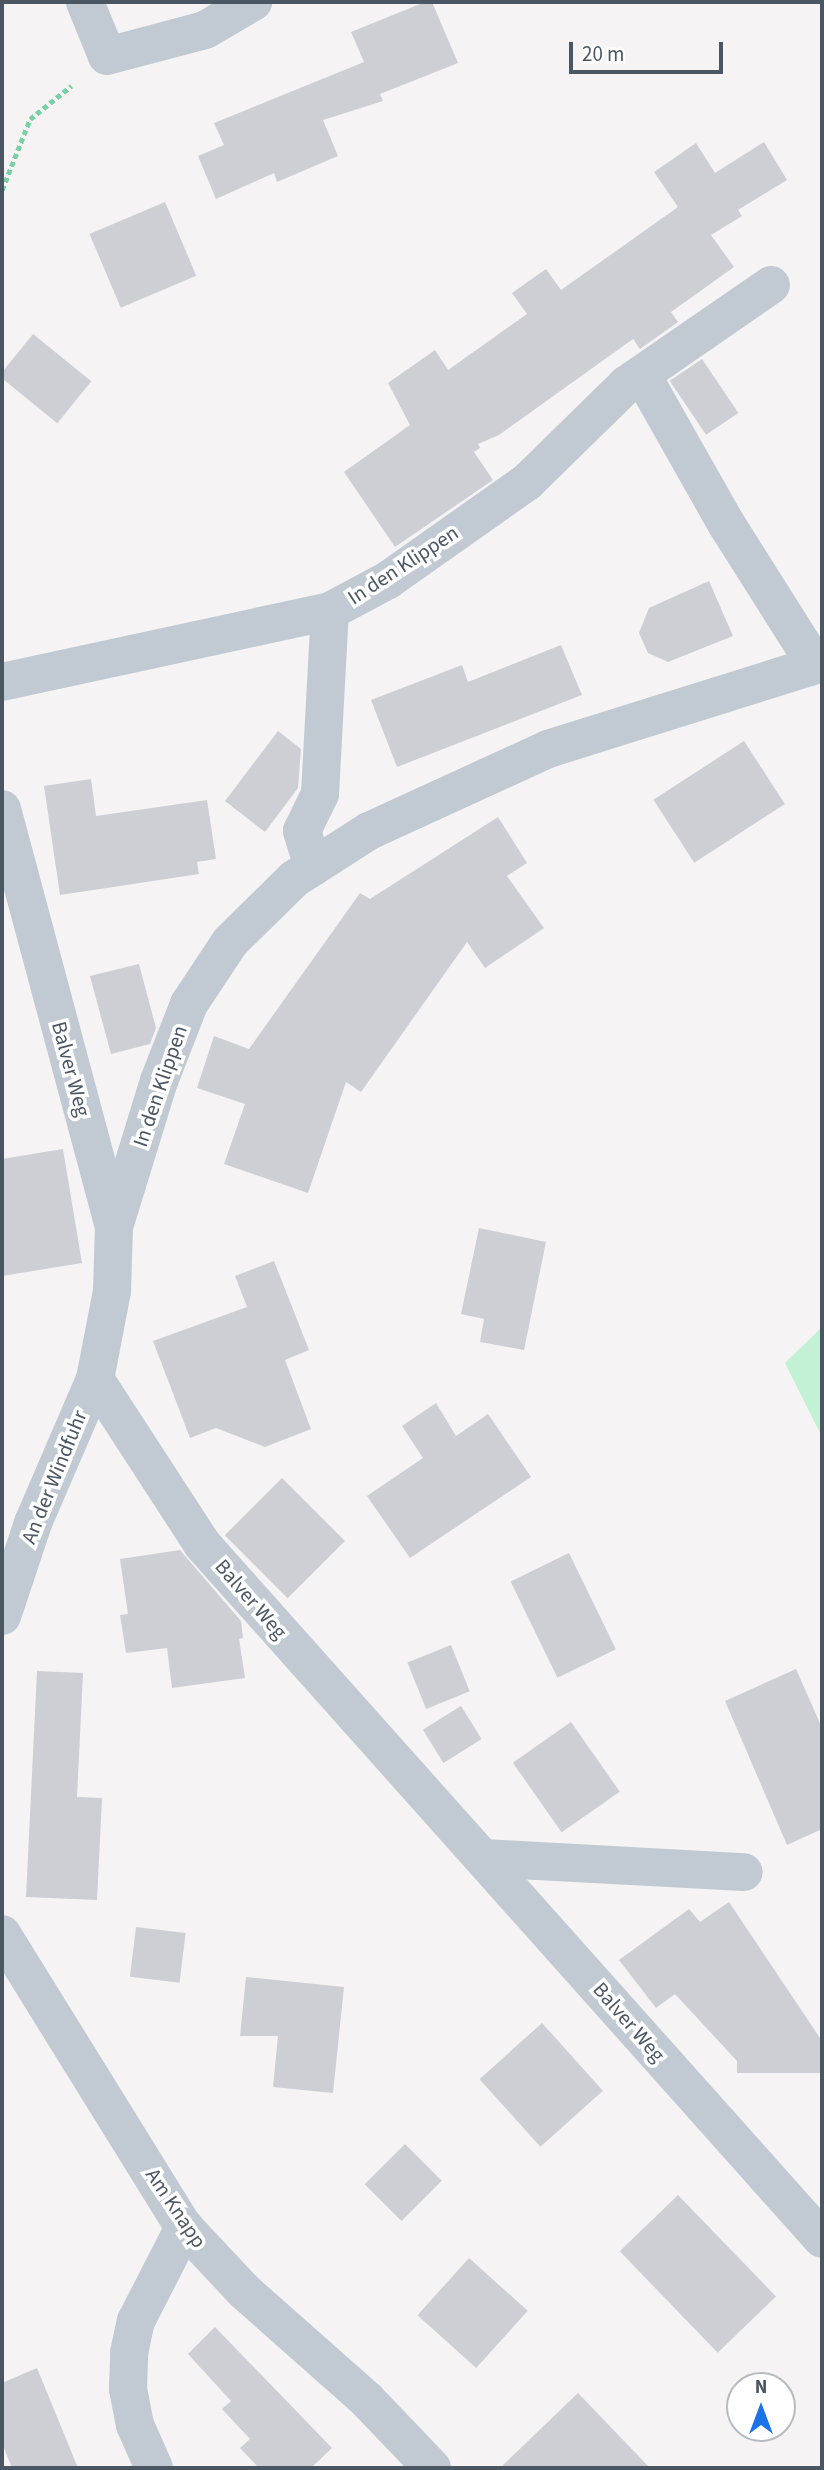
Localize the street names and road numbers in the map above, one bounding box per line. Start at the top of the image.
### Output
street label: In den Klippen [343,520,463,610]
street label: Balver Weg [46,1019,96,1119]
street label: In den Klippen [127,1022,193,1150]
street label: An der Windfuhr [16,1407,92,1547]
street label: Balver Weg [210,1554,292,1644]
street label: Balver Weg [588,1977,670,2067]
street label: Am Knapp [140,2163,212,2253]

